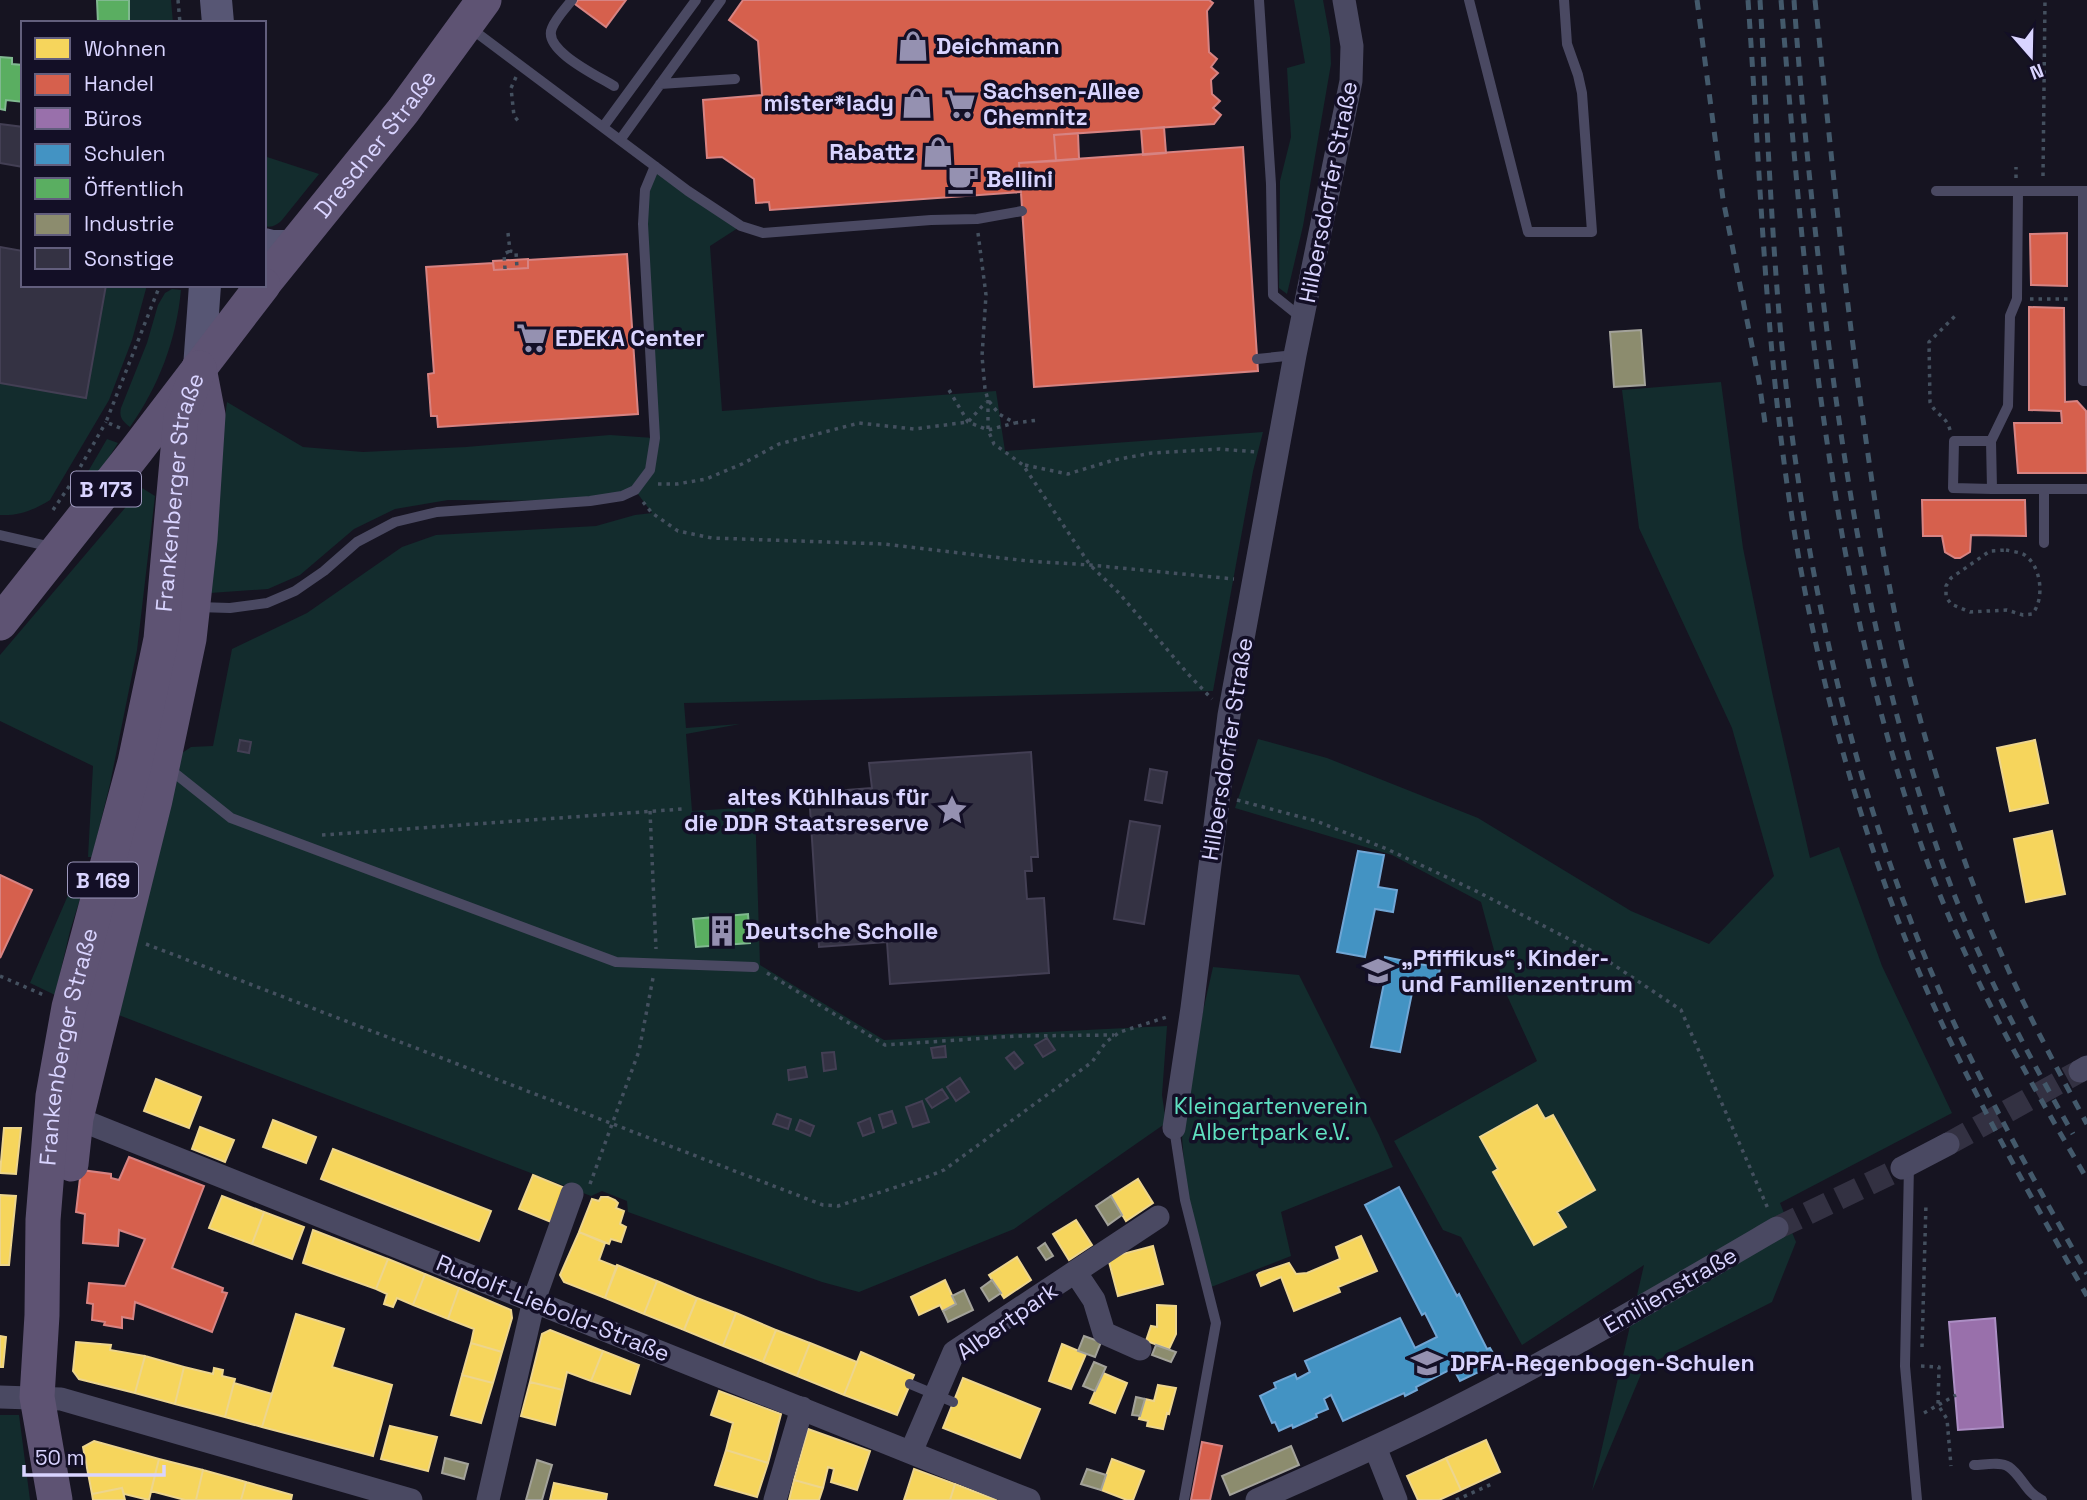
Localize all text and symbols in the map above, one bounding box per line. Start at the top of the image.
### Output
legend [21,21,266,287]
north arrow [1996,21,2066,91]
shop icon: Deichmann [896,29,930,63]
place label: Deichmann [936,31,1060,61]
text: Wohnen [84,35,166,62]
text: N [2026,58,2047,85]
street label: Dresdner Straße [307,64,443,224]
text: Handel [84,70,154,97]
place label: Sachsen-Allee Chemnitz [983,76,1140,132]
street label: Hilbersdorfer Straße [1292,79,1364,305]
shop icon: mister*lady [900,86,934,120]
supermarket icon: Sachsen-Allee Chemnitz [943,87,977,121]
place label: mister*lady [764,88,894,118]
text: Büros [84,105,142,132]
shop icon: Rabattz [921,135,955,169]
place label: Rabattz [829,137,915,167]
text: Schulen [84,140,165,167]
cafe icon: Bellini [946,162,980,196]
place label: Bellini [986,164,1053,194]
text: Öffentlich [84,175,184,202]
text: Industrie [84,210,174,237]
text: Sonstige [84,245,174,272]
supermarket icon: EDEKA Center [515,321,549,355]
place label: EDEKA Center [555,323,705,353]
street label: Frankenberger Straße [148,369,211,613]
road number: B 173 [71,472,141,506]
street label: Hilbersdorfer Straße [1195,635,1259,863]
place label: altes Kühlhaus für die DDR Staatsreserve [684,782,929,838]
place icon: altes Kühlhaus für die DDR Staatsreserve [935,793,969,827]
road number: B 169 [68,862,138,898]
building icon: Deutsche Scholle [705,914,739,948]
place label: Deutsche Scholle [745,916,938,946]
street label: Frankenberger Straße [32,925,105,1167]
place label: „Pfiffikus“, Kinder- und Familienzentrum [1401,943,1633,999]
school or university icon: „Pfiffikus“, Kinder- und Familienzentrum [1361,954,1395,988]
park label: Kleingartenverein Albertpark e.V. [1174,1091,1368,1147]
street label: Emilienstraße [1598,1240,1742,1340]
street label: Rudolf-Liebold-Straße [432,1247,674,1369]
street label: Albertpark [951,1275,1063,1367]
school or university icon: DPFA-Regenbogen-Schulen [1410,1346,1444,1380]
place label: DPFA-Regenbogen-Schulen [1450,1348,1755,1378]
scale bar [24,1434,164,1478]
text: 50 m [35,1444,85,1471]

